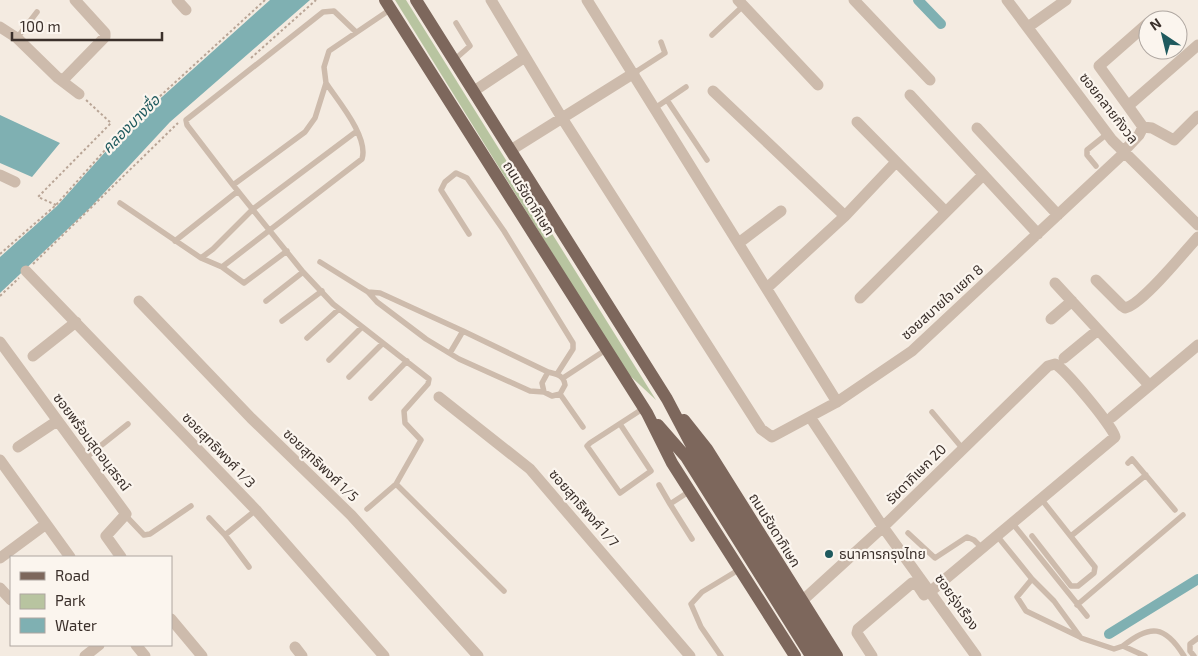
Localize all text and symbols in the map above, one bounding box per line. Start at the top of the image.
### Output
scale bar [12,10,162,42]
north arrow [1138,10,1188,60]
text: N [1146,14,1164,34]
text: 100 m [20,17,61,35]
street label: ซอยคลายกังวล [1076,69,1142,147]
water label: คลองบางซื่อ [97,89,164,156]
street label: ถนนรัชดาภิเษก [500,158,559,238]
street label: ซอยสบายใจ แยก 8 [897,260,986,343]
street label: ซอยพร้อมสุดอนุสรณ์ [49,389,135,495]
street label: ซอยสุทธิพงศ์ 1/3 [178,408,260,492]
street label: ซอยสุทธิพงศ์ 1/5 [280,425,362,505]
street label: รัชดาภิเษก 20 [882,440,949,507]
street label: ซอยสุทธิพงศ์ 1/7 [545,465,623,551]
street label: ถนนรัชดาภิเษก [746,490,805,570]
place label: ธนาคารกรุงไทย [839,545,926,563]
marker: ธนาคารกรุงไทย [823,548,835,560]
legend [10,556,172,646]
text: Road [55,566,90,584]
street label: ซอยรุ่งเรือง [931,570,983,634]
text: Park [55,591,86,609]
text: Water [55,616,97,634]

